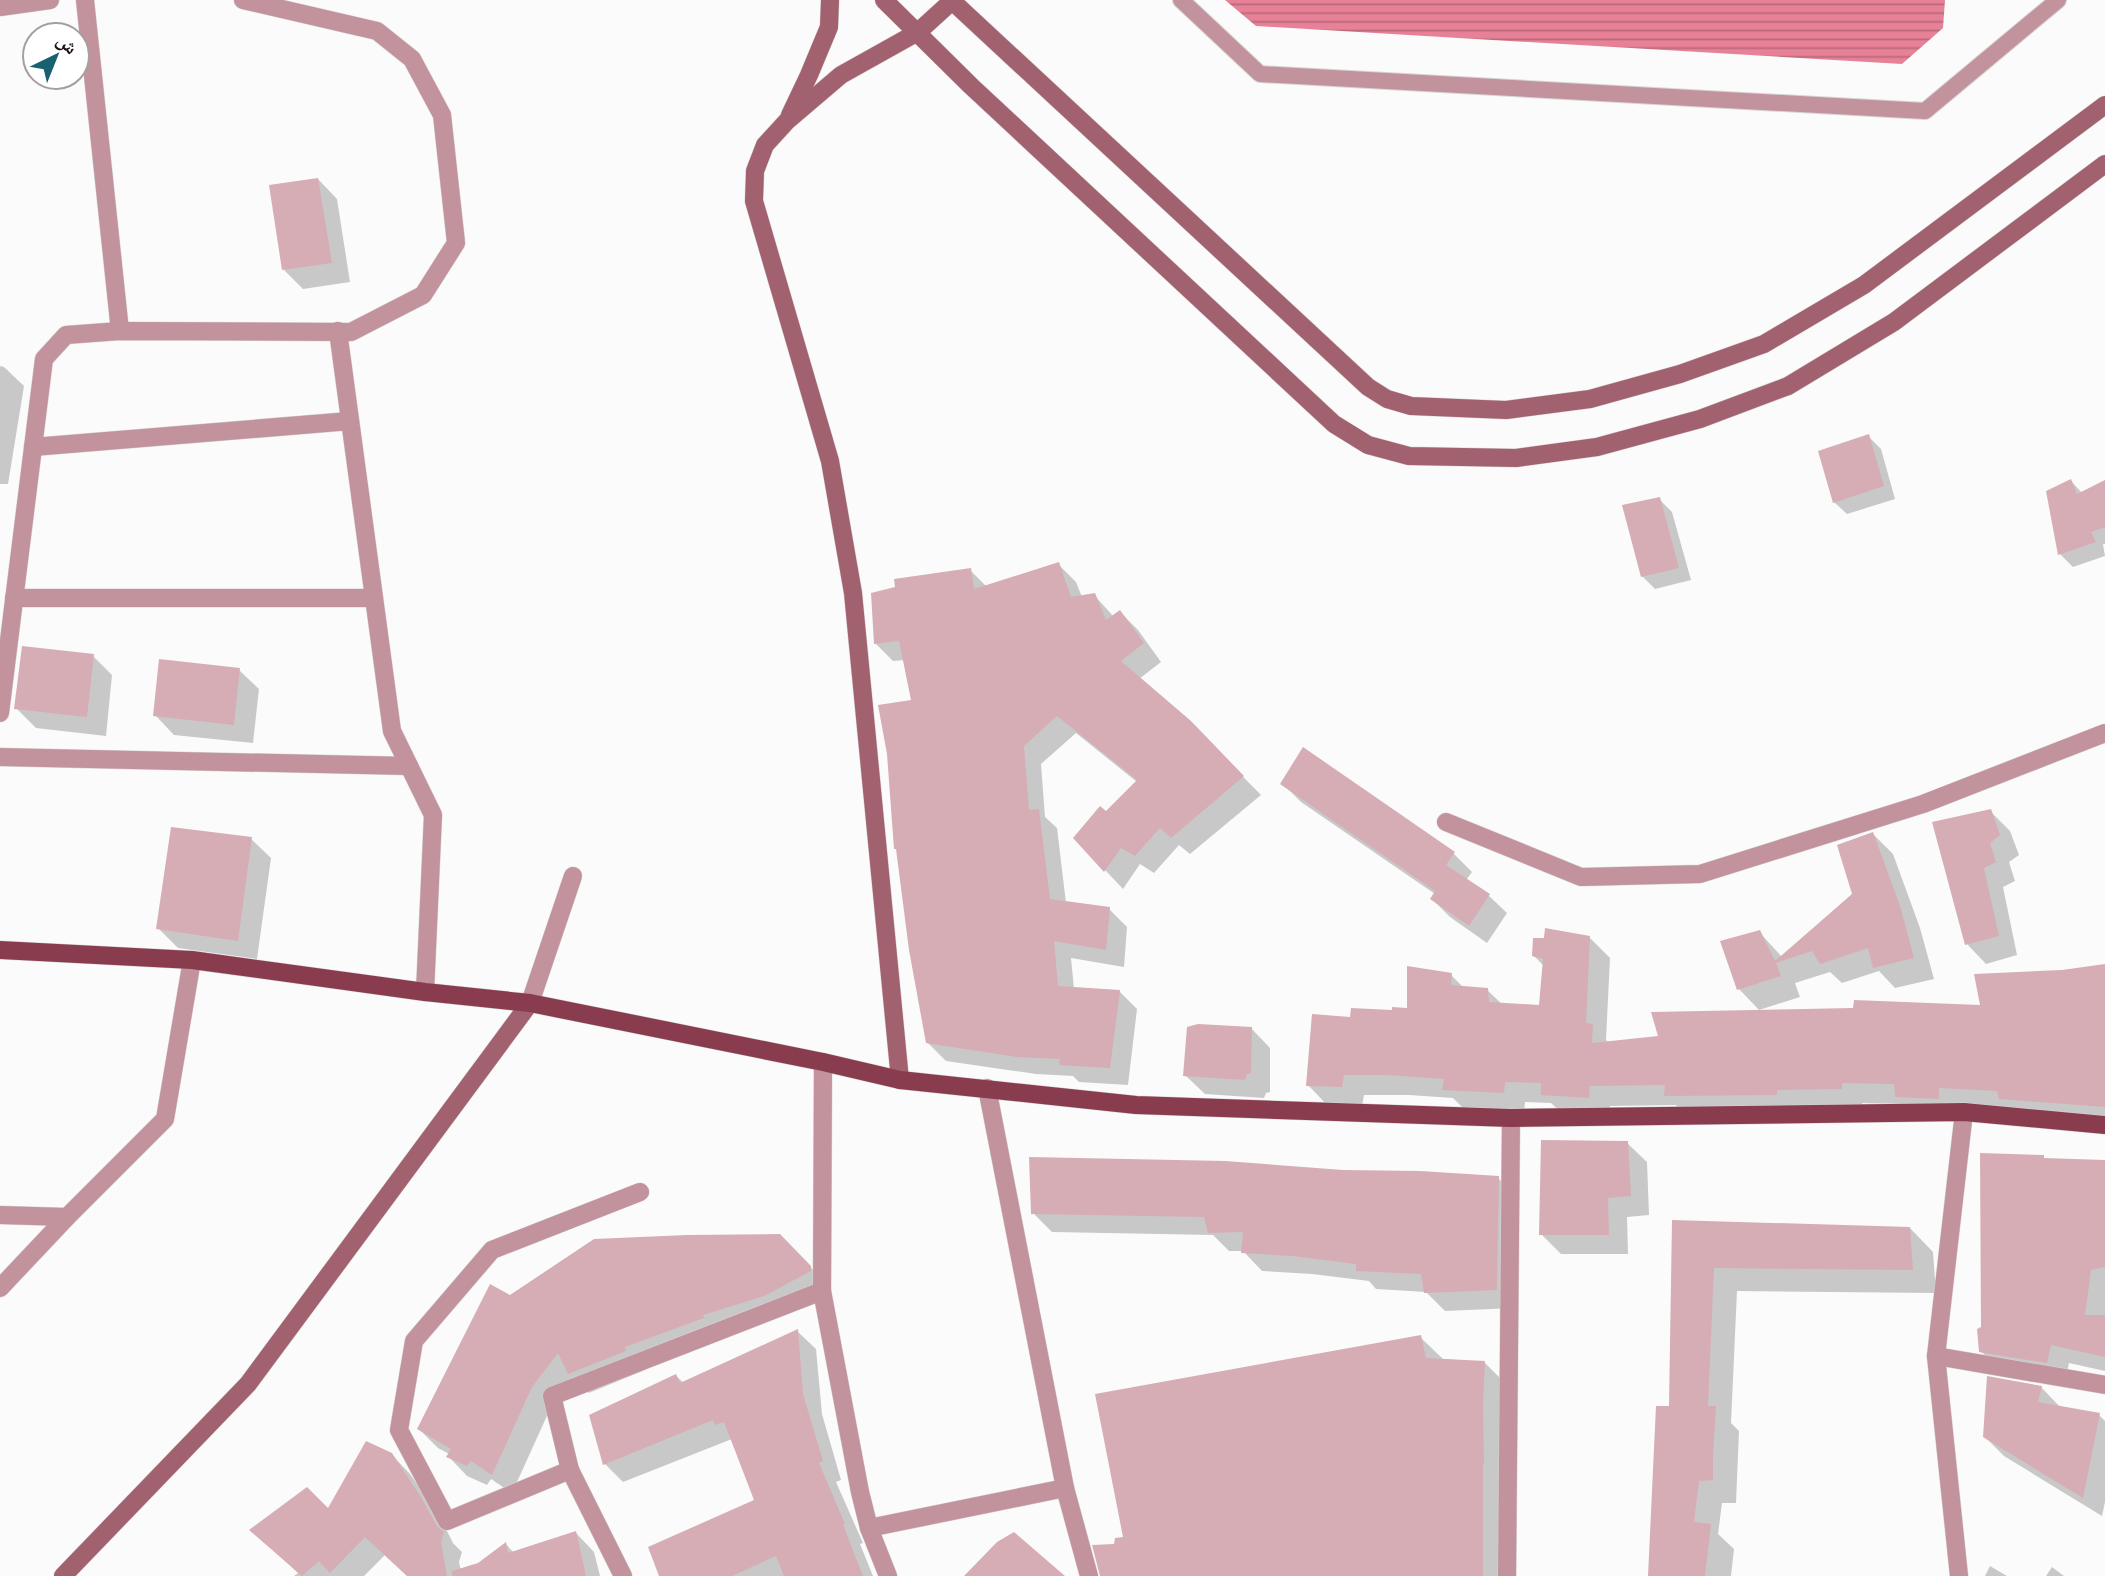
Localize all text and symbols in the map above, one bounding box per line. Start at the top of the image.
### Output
north arrow [21,21,91,91]
text: ش [52,29,82,59]

